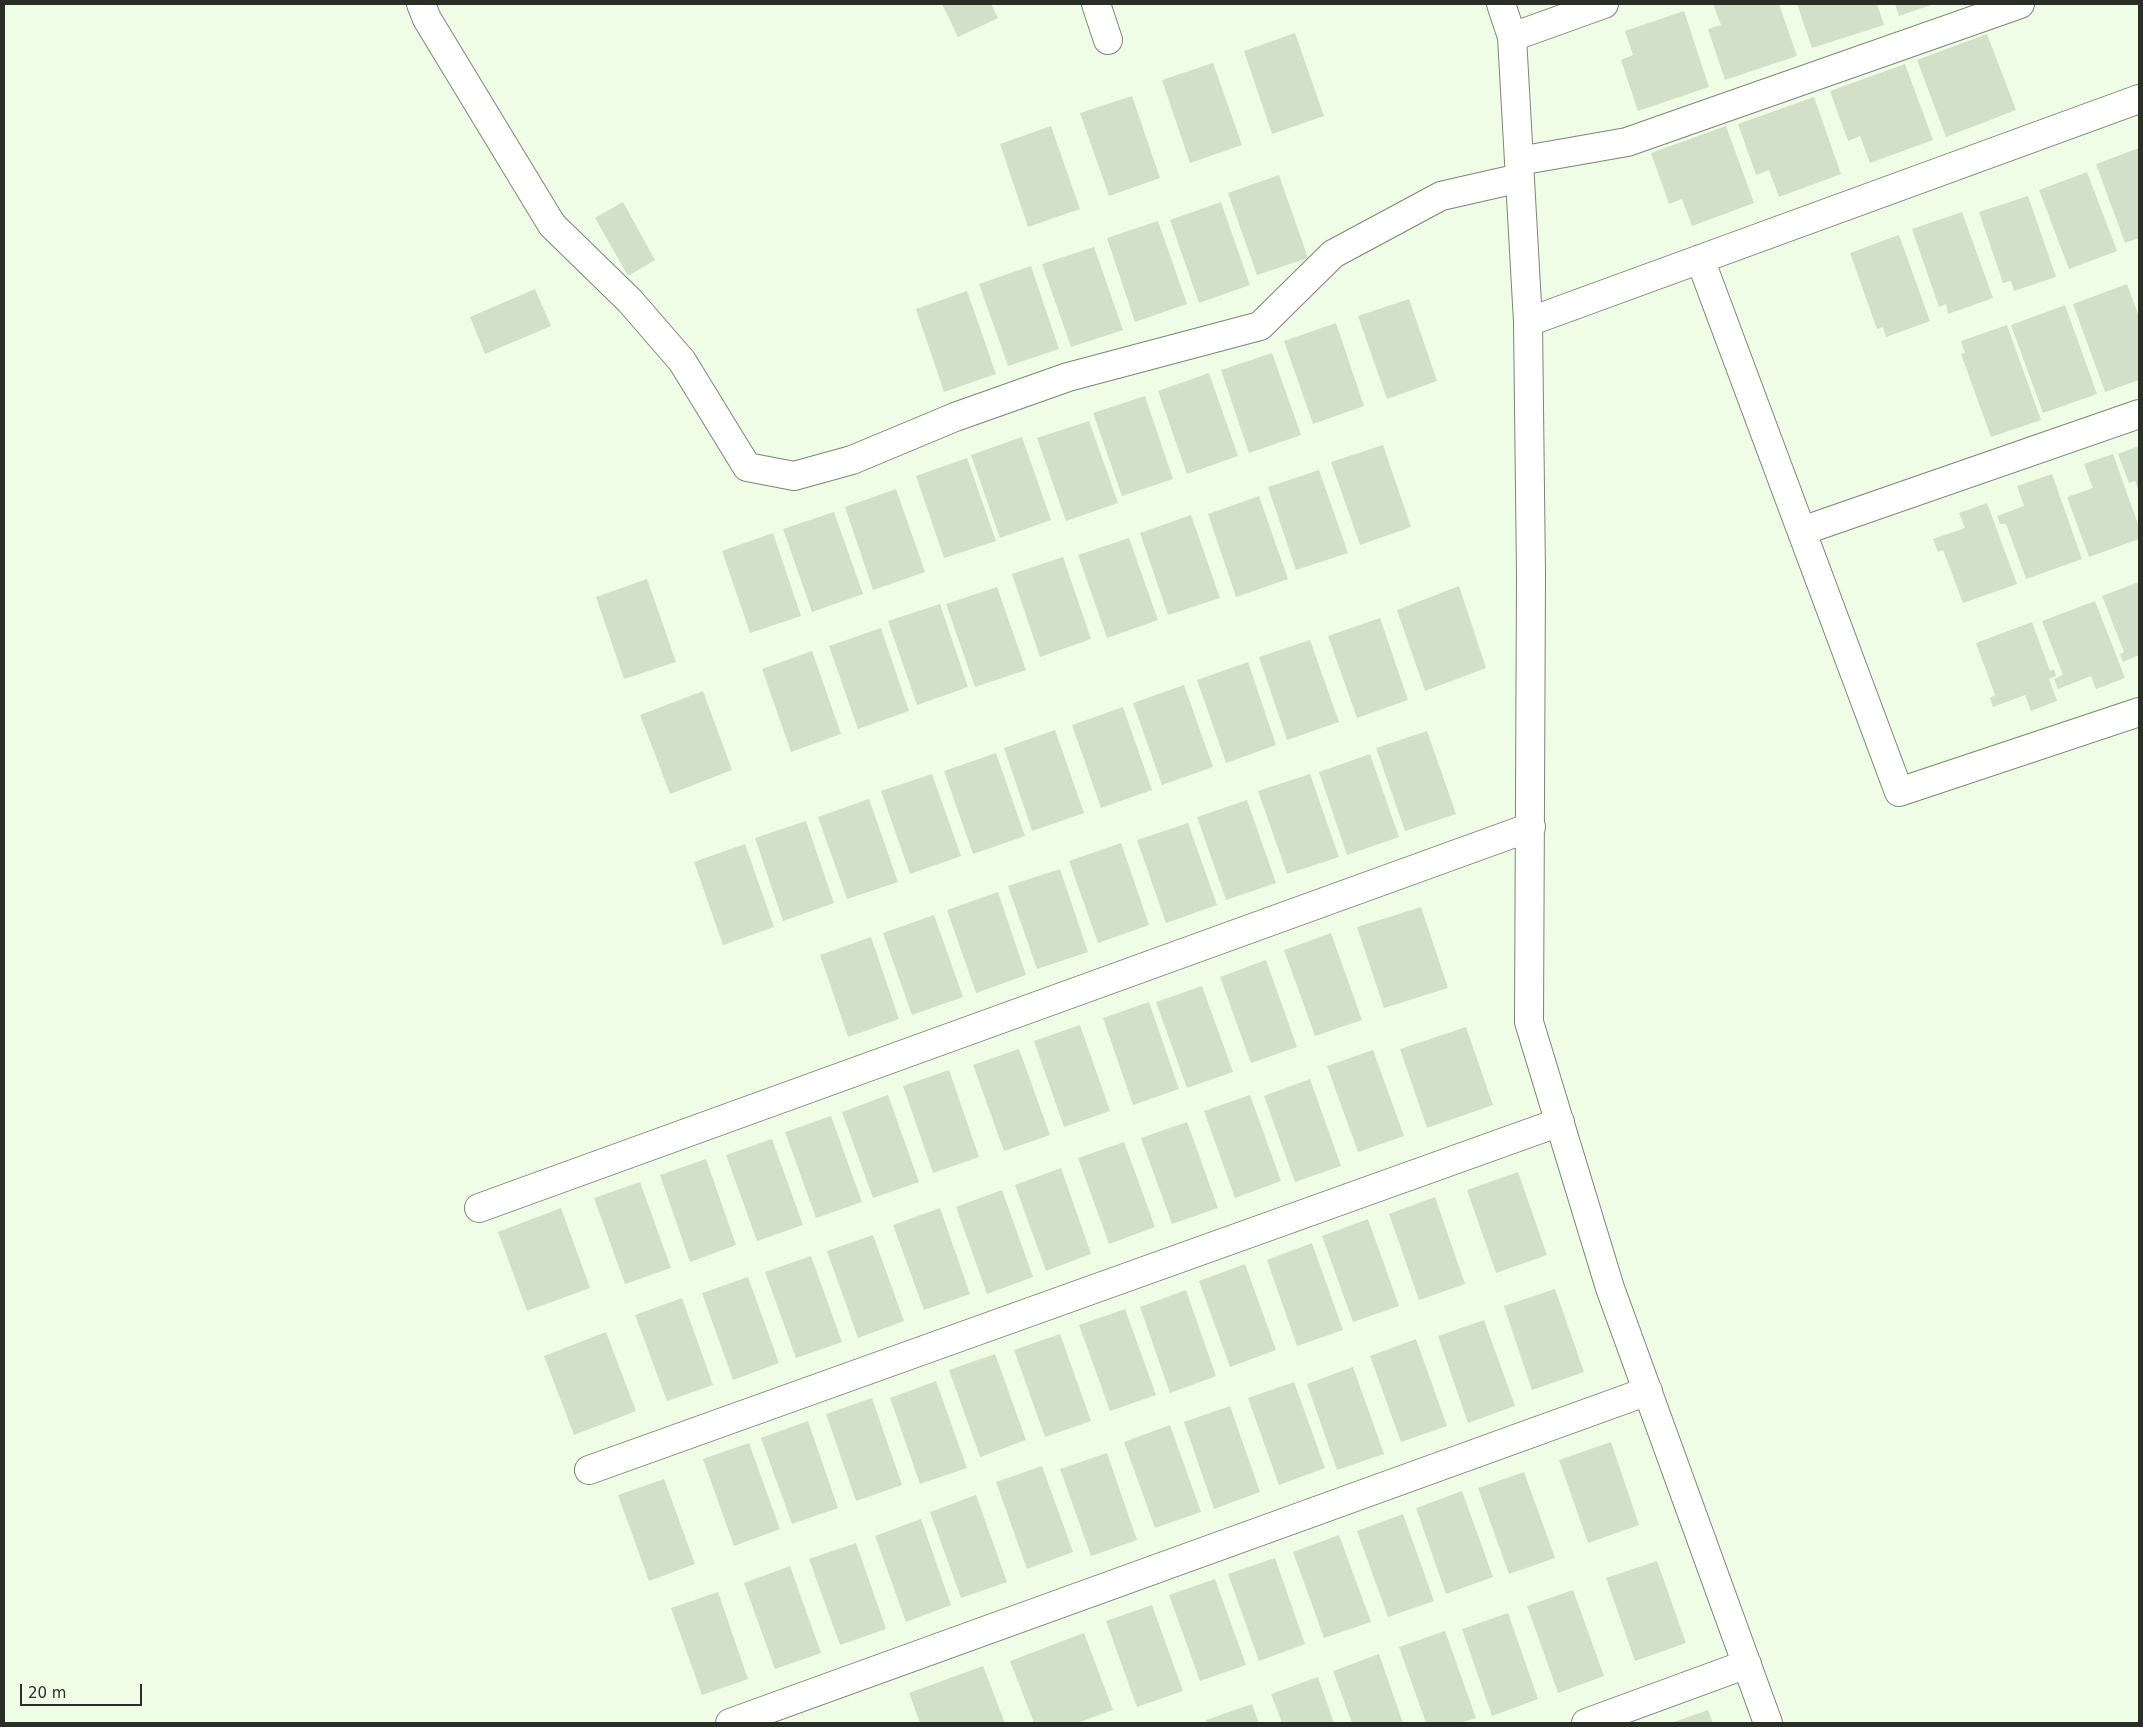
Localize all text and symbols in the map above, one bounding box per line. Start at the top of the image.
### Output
scale bar [22,1674,145,1706]
text: 20 m [28,1684,66,1702]

